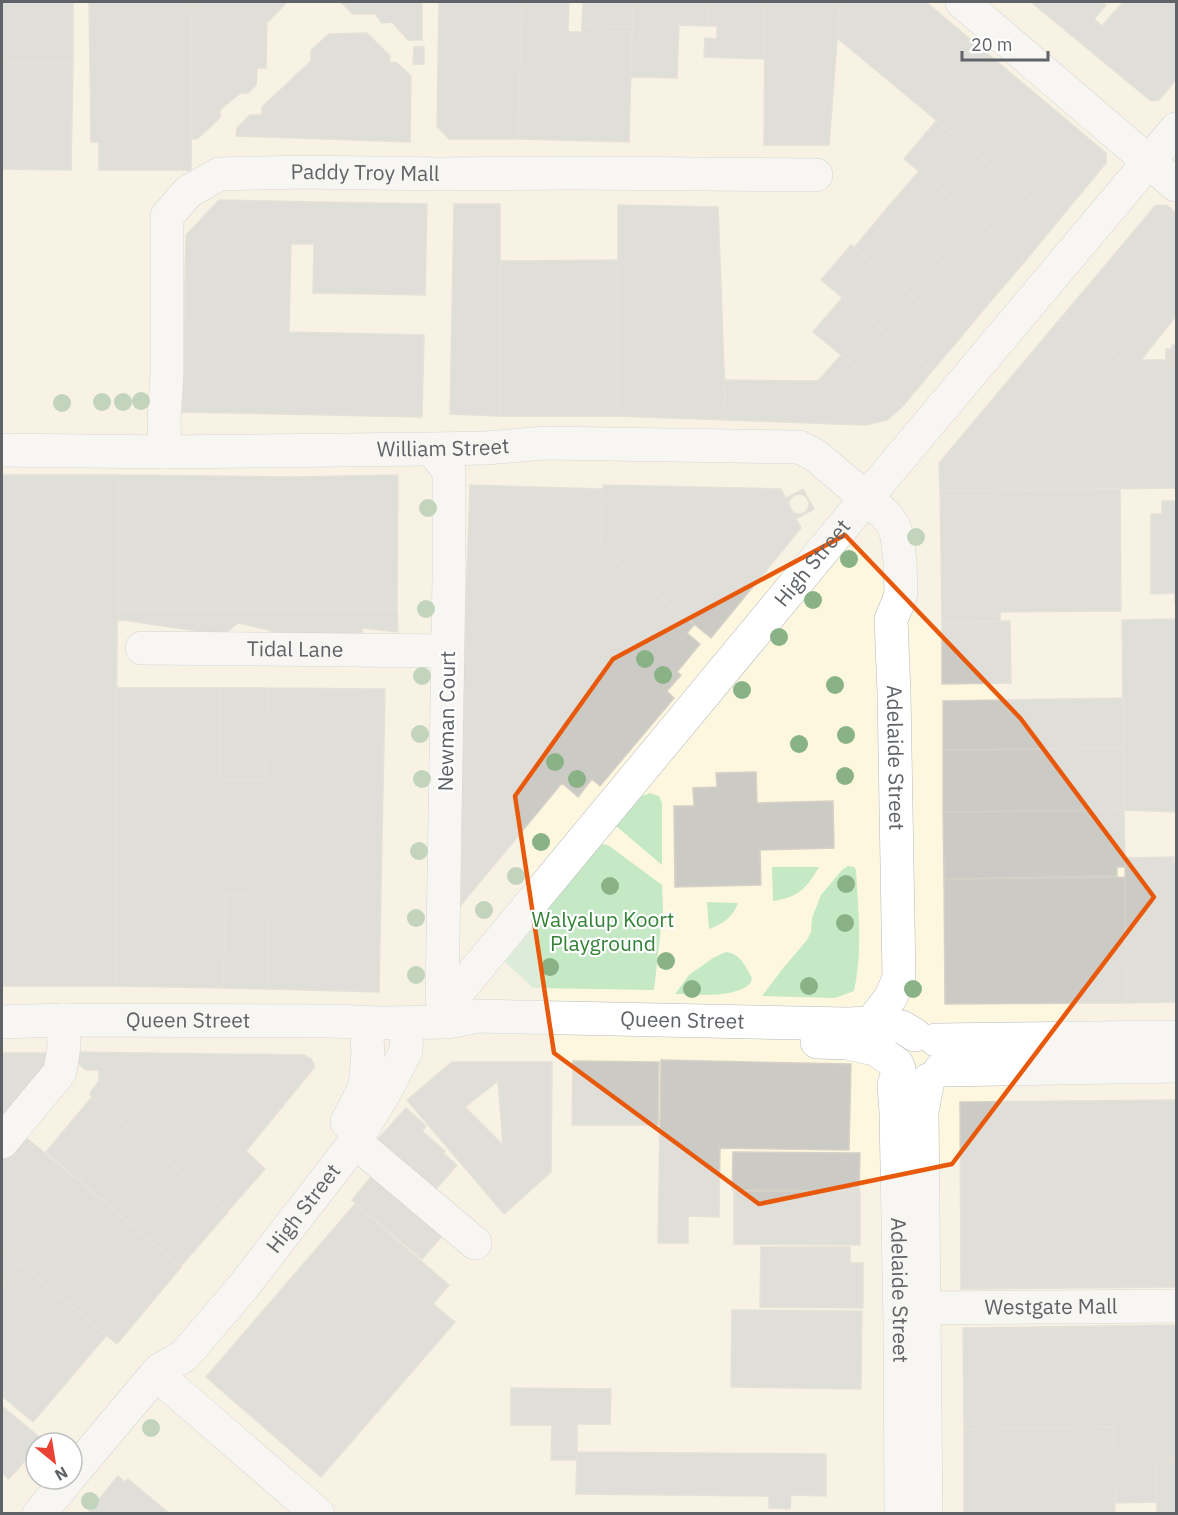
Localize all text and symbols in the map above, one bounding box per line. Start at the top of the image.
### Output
scale bar [962,24,1048,62]
text: 20 m [971,33,1013,56]
street label: Paddy Troy Mall [290,157,440,187]
street label: William Street [376,431,510,463]
street label: High Street [767,513,856,612]
street label: Tidal Lane [247,634,343,663]
street label: Newman Court [431,650,461,792]
street label: Adelaide Street [881,684,911,831]
park label: Walyalup Koort Playground [532,905,674,957]
street label: Queen Street [620,1004,745,1035]
street label: Queen Street [126,1005,250,1034]
street label: High Street [259,1158,346,1258]
street label: Adelaide Street [885,1217,915,1363]
street label: Westgate Mall [984,1291,1118,1321]
north arrow [24,1431,84,1491]
text: N [51,1462,72,1486]

